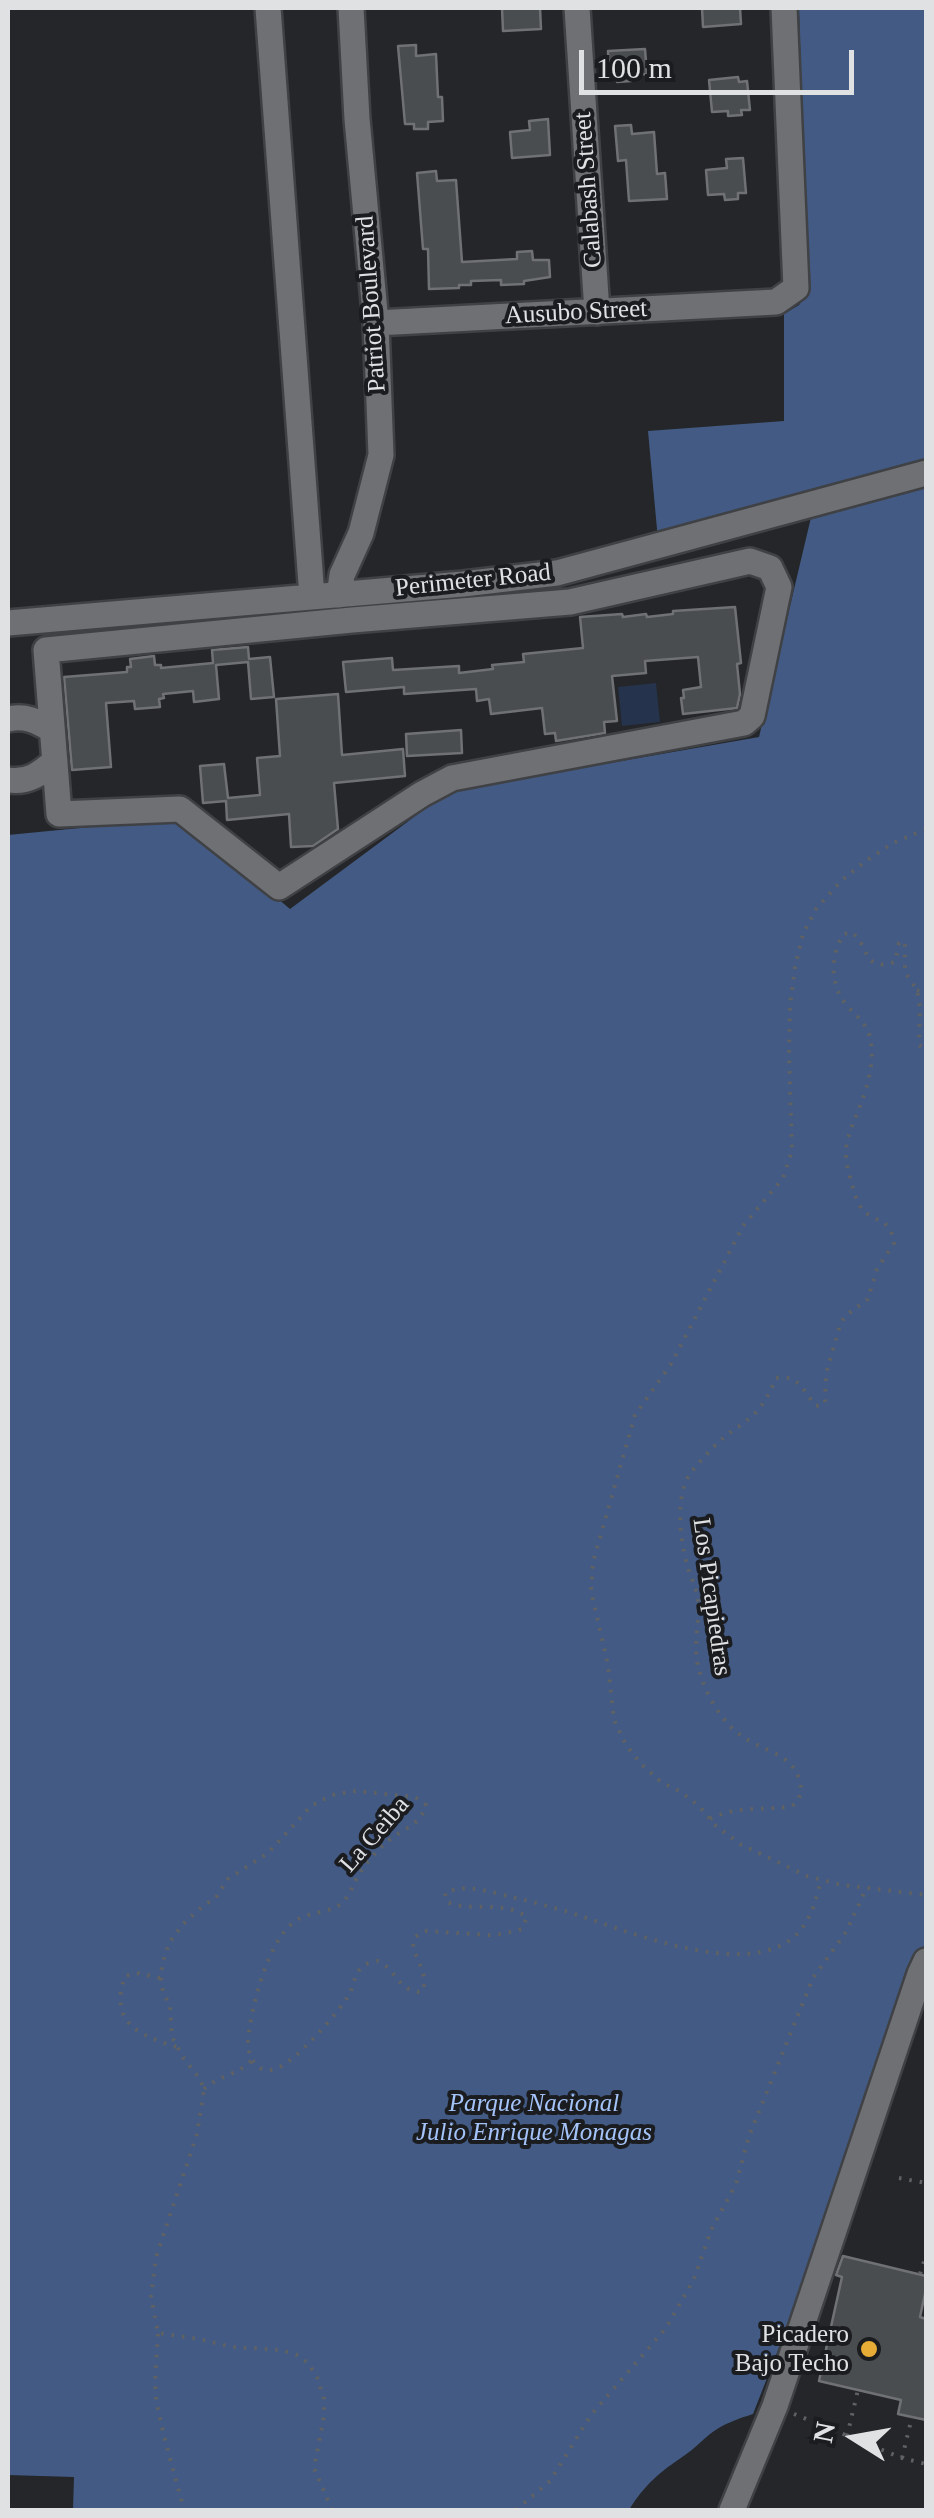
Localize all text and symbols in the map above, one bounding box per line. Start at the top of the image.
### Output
scale bar [584,30,859,92]
text: 100 m [596,51,672,84]
street label: Calabash Street [569,111,609,269]
street label: Patriot Boulevard [351,215,393,393]
street label: Ausubo Street [504,294,648,332]
street label: Perimeter Road [394,558,552,604]
street label: Los Picapiedras [685,1516,737,1678]
street label: La Ceiba [334,1791,416,1879]
park label: Parque Nacional Julio Enrique Monagas [416,2089,652,2148]
place label: Picadero Bajo Techo [735,2320,849,2379]
marker: Picadero Bajo Techo [858,2338,880,2360]
north arrow [804,2388,904,2488]
text: N [807,2419,841,2445]

